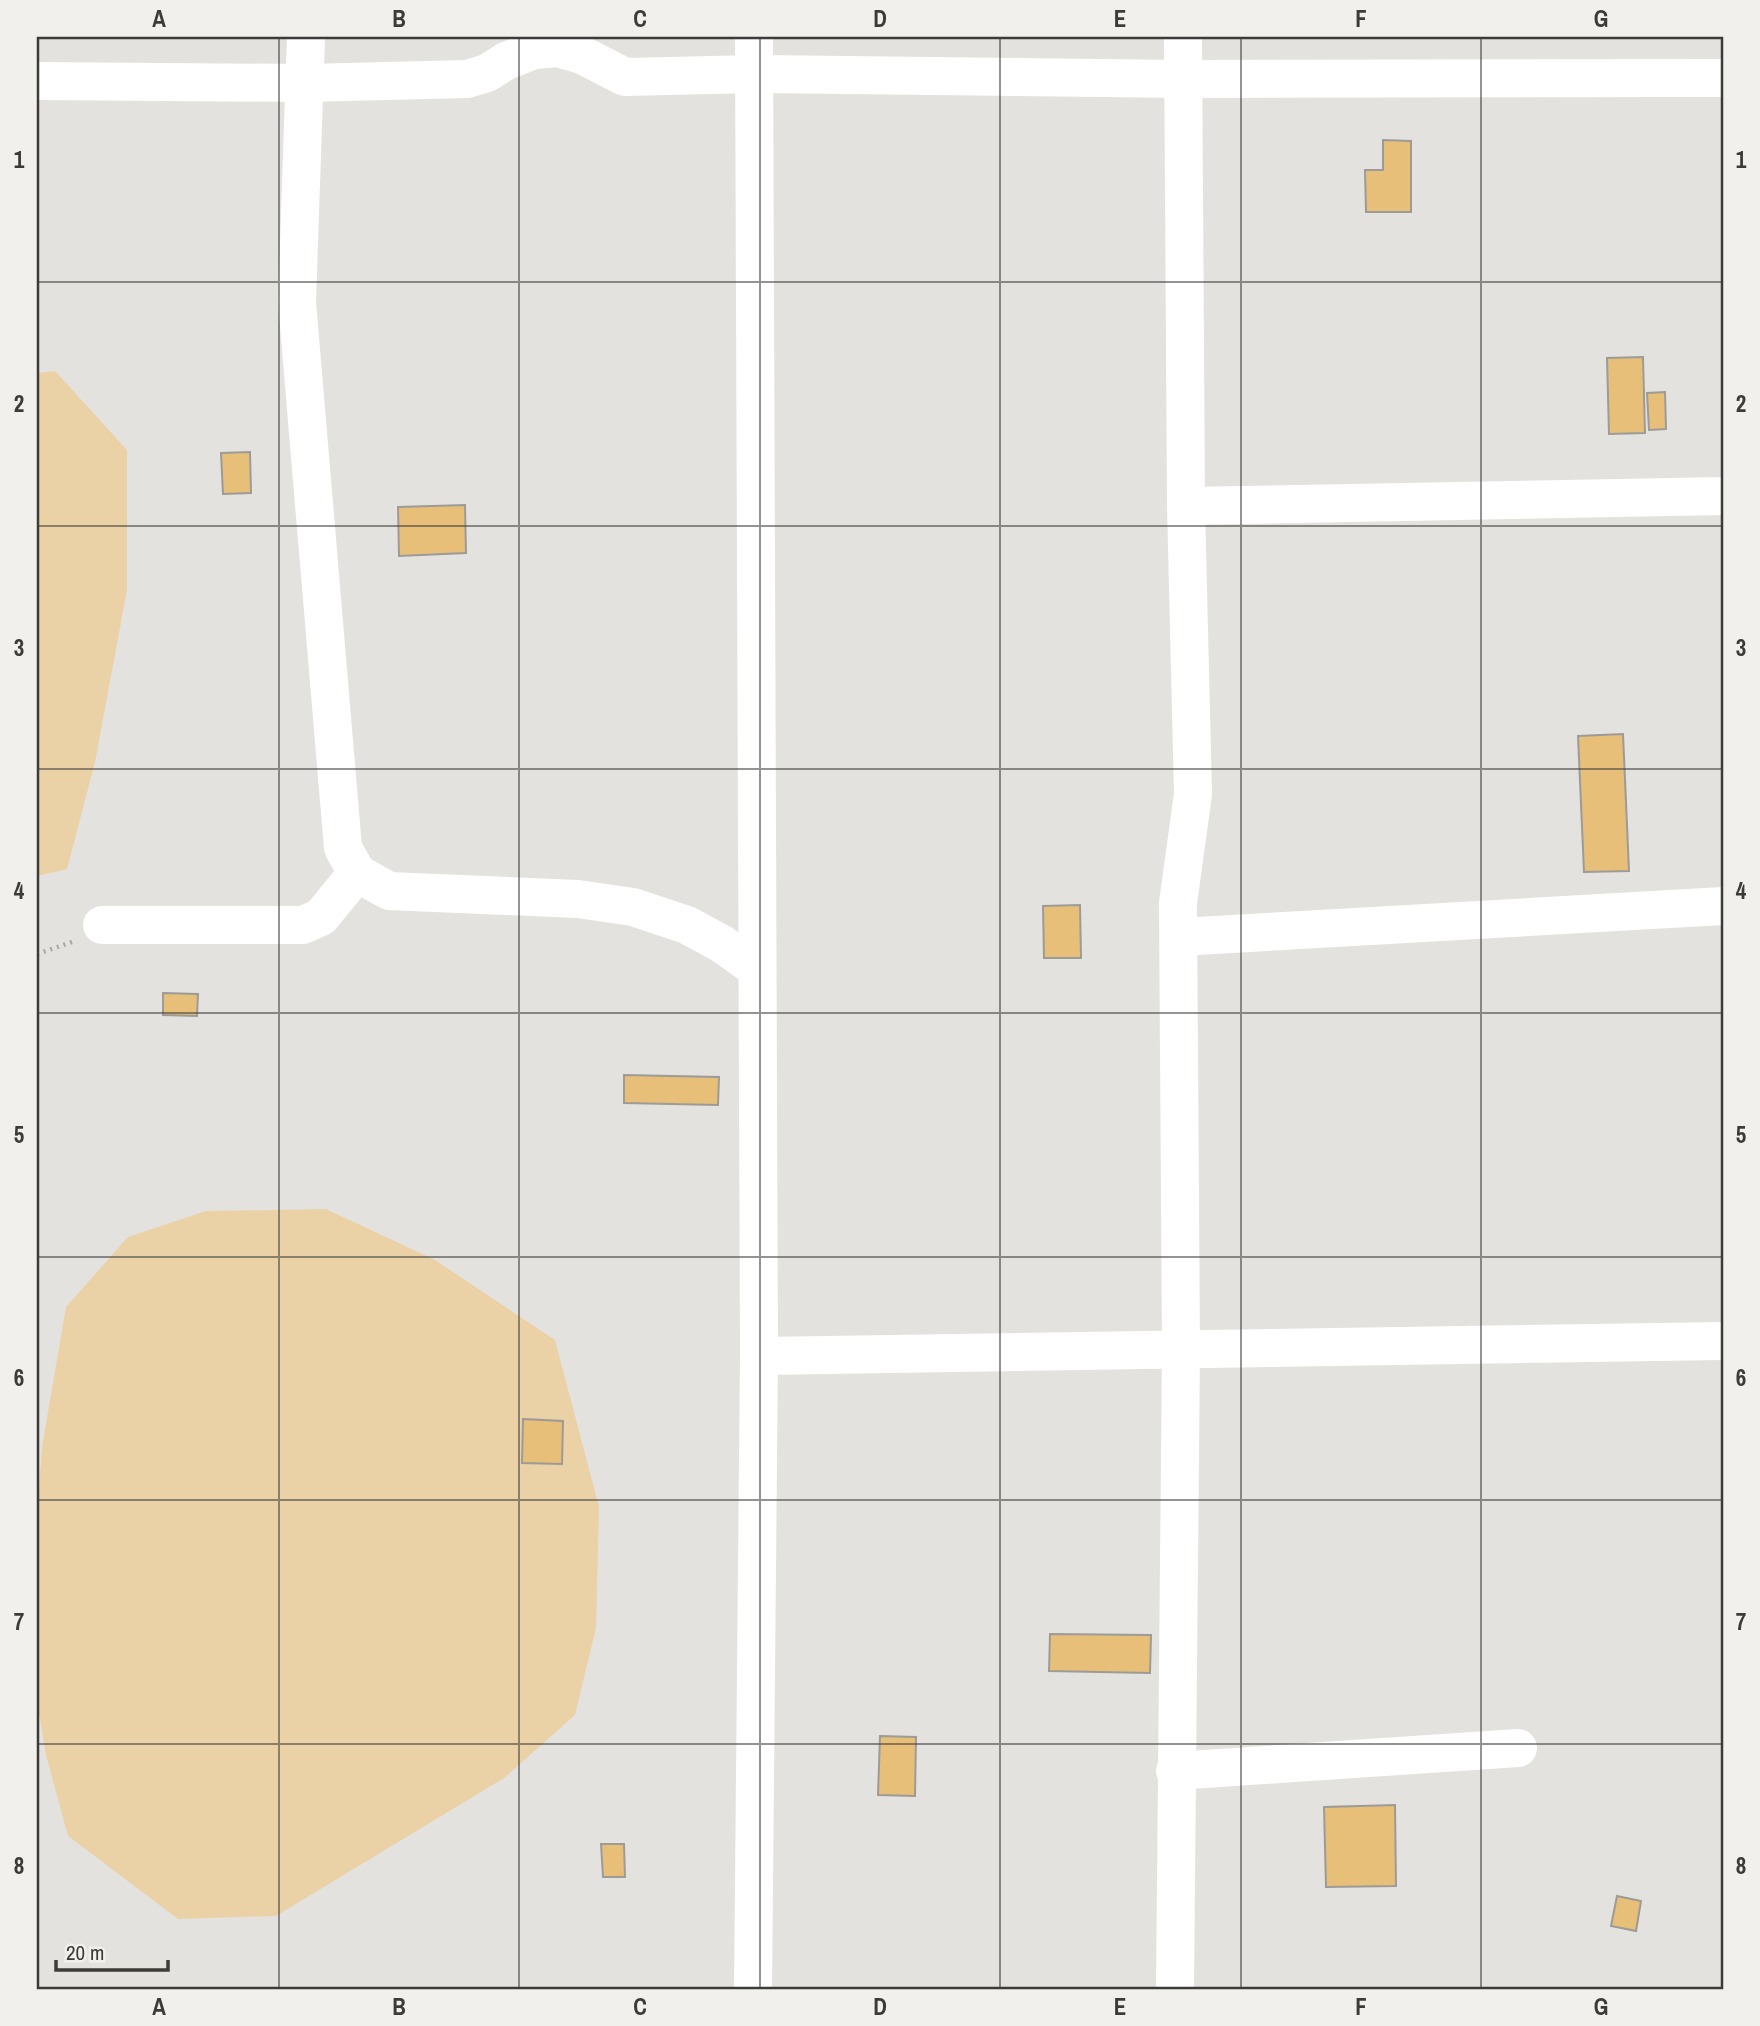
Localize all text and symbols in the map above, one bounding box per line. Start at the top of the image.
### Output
text: A [152,3,166,34]
text: B [392,3,406,34]
text: C [633,3,647,34]
text: D [873,3,887,34]
text: E [1114,3,1126,34]
text: F [1355,3,1367,34]
text: G [1594,3,1608,34]
text: 1 [14,144,25,175]
text: 1 [1736,144,1747,175]
text: 2 [14,388,24,419]
text: 2 [1736,388,1746,419]
text: 3 [14,632,24,663]
text: 3 [1736,632,1746,663]
text: 4 [14,875,25,906]
text: 4 [1736,875,1747,906]
text: 5 [14,1119,24,1150]
text: 5 [1736,1119,1746,1150]
text: 6 [14,1362,24,1393]
text: 6 [1736,1362,1746,1393]
text: 7 [14,1606,24,1637]
text: 7 [1736,1606,1746,1637]
text: 8 [14,1850,24,1881]
text: 8 [1736,1850,1746,1881]
scale bar [56,1928,168,1972]
text: 20 m [66,1938,104,1967]
text: A [152,1991,166,2022]
text: B [392,1991,406,2022]
text: C [633,1991,647,2022]
text: D [873,1991,887,2022]
text: E [1114,1991,1126,2022]
text: F [1355,1991,1367,2022]
text: G [1594,1991,1608,2022]

